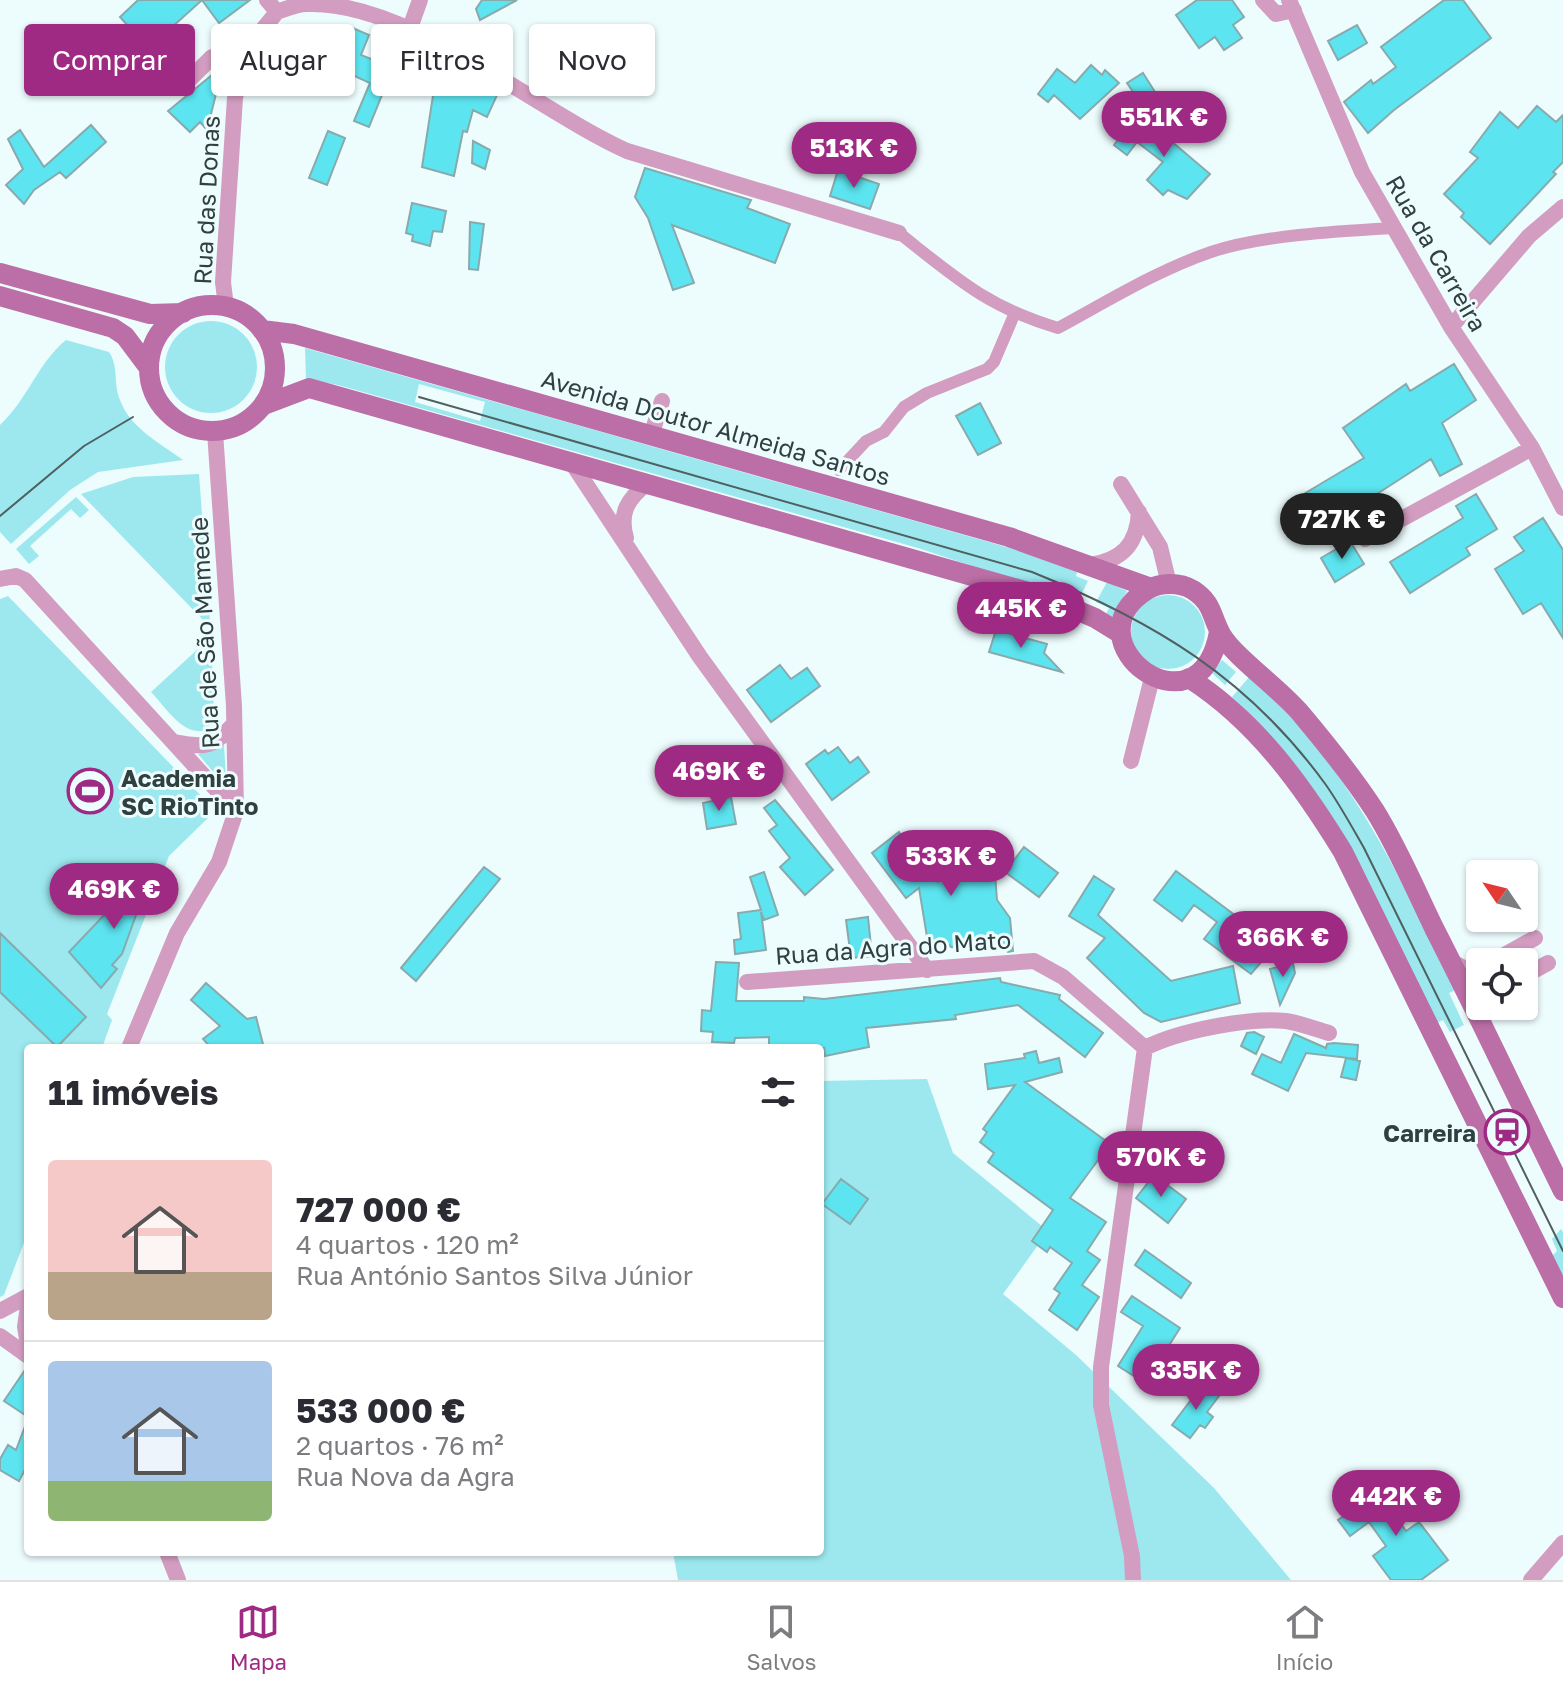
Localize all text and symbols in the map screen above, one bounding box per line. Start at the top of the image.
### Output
chip: Comprar [24,24,195,96]
chip: Alugar [211,24,355,96]
chip: Filtros [371,24,513,96]
chip: Novo [529,24,655,96]
pin: 551K € [1099,91,1229,159]
text: 551K € [1120,101,1208,132]
street label: Rua das Donas [187,115,225,285]
pin: 513K € [789,122,919,190]
text: 513K € [810,132,898,163]
street label: Rua da Carreira [1381,170,1493,336]
street label: Avenida Doutor Almeida Santos [538,363,894,491]
pin: 727K € [1277,493,1407,561]
text: 727K € [1298,503,1386,534]
street label: Rua de São Mamede [183,516,225,750]
pin: 445K € [956,582,1086,650]
text: 445K € [975,592,1067,623]
pin: 469K € [654,745,784,813]
text: 469K € [673,755,765,786]
place label: Academia SC RioTinto [121,763,258,820]
sports icon: Academia SC RioTinto [66,767,114,815]
pin: 533K € [886,830,1016,898]
text: 533K € [905,840,997,871]
north arrow [1466,860,1538,932]
map controls [1466,860,1538,1020]
pin: 469K € [49,863,179,931]
text: 469K € [68,873,160,904]
pin: 366K € [1218,911,1348,979]
text: 366K € [1237,921,1329,952]
street label: Rua da Agra do Mato [774,924,1012,970]
button: locate [1466,948,1538,1020]
icon: filters [756,1070,800,1114]
text: 11 imóveis [48,1072,218,1112]
station icon: Carreira [1483,1108,1531,1156]
place label: Carreira [1383,1118,1476,1147]
pin: 570K € [1096,1131,1226,1199]
text: 570K € [1116,1141,1206,1172]
text: 727 000 € [296,1189,461,1229]
icon: home [112,1192,208,1288]
text: 4 quartos · 120 m² [296,1229,519,1260]
text: Rua António Santos Silva Júnior [296,1260,693,1291]
pin: 335K € [1131,1344,1261,1412]
text: 335K € [1150,1354,1242,1385]
text: 533 000 € [296,1390,466,1430]
icon: home [112,1393,208,1489]
text: 2 quartos · 76 m² [296,1430,504,1461]
text: Rua Nova da Agra [296,1461,515,1492]
pin: 442K € [1331,1470,1461,1538]
text: 442K € [1350,1480,1442,1511]
tab: Mapa [230,1600,287,1675]
tab: Salvos [747,1600,816,1675]
tab: Início [1276,1600,1333,1675]

